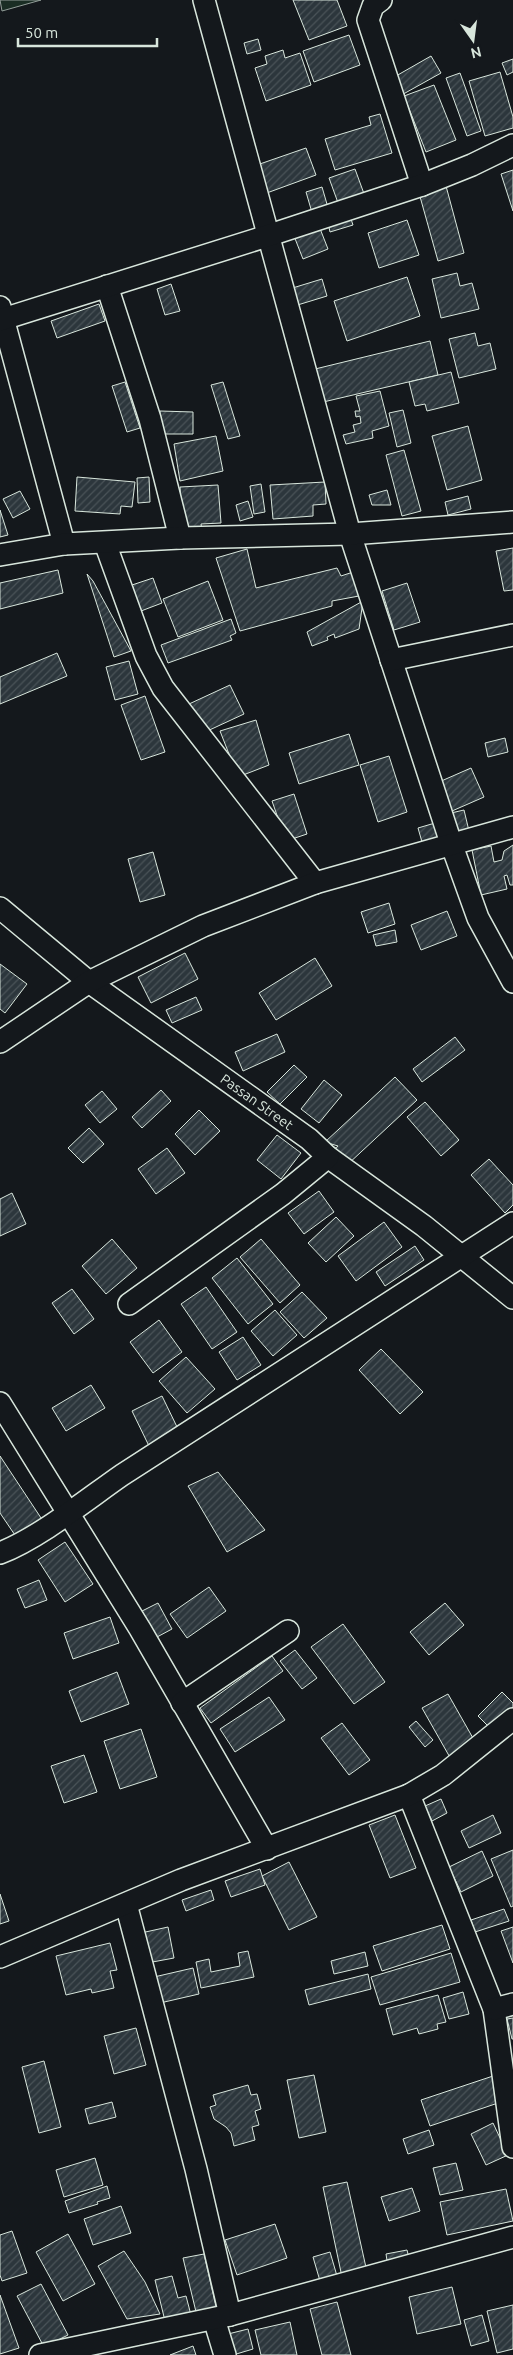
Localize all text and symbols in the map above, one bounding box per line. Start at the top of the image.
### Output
scale bar [18,15,156,47]
north arrow [448,15,498,65]
text: 50 m [25,24,58,41]
text: N [469,44,483,62]
street label: Passan Street [218,1071,297,1133]

